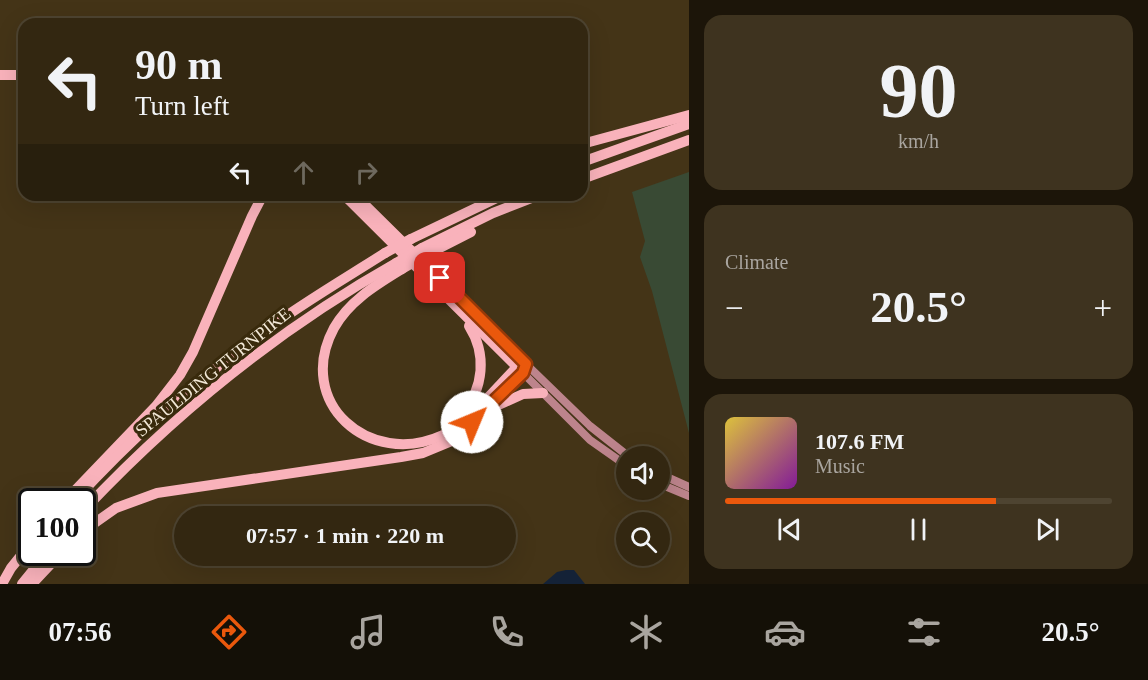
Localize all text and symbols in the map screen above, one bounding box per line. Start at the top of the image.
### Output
icon: left [36,42,114,120]
text: 90 m [135,42,223,88]
text: 90 [880,47,958,134]
text: Turn left [135,91,229,121]
text: km/h [898,130,939,152]
icon: left [224,156,257,189]
icon: ahead [287,156,320,189]
icon: right [350,156,383,189]
text: Climate [725,251,788,273]
pin [414,252,465,303]
icon: arrive [423,261,456,294]
text: 20.5° [870,282,967,332]
text: − [725,290,744,326]
text: + [1093,290,1112,326]
street label: SPAULDING TURNPIKE [132,303,294,441]
position arrow [440,390,504,454]
text: 107.6 FM [815,429,904,454]
map controls [616,446,670,566]
button: sound [616,446,670,500]
text: Music [815,455,865,477]
speed limit sign: 100 [18,488,96,566]
button: search [616,512,670,566]
icon: previous [773,513,806,546]
icon: pause [902,513,935,546]
icon: next [1031,513,1064,546]
text: 07:57 · 1 min · 220 m [246,523,444,548]
icon: directions [208,611,250,653]
icon: music [347,611,389,653]
icon: phone [486,611,528,653]
icon: climate [625,611,667,653]
icon: car [764,611,806,653]
icon: filters [903,611,945,653]
text: 07:56 [48,617,111,647]
text: 20.5° [1041,617,1100,647]

